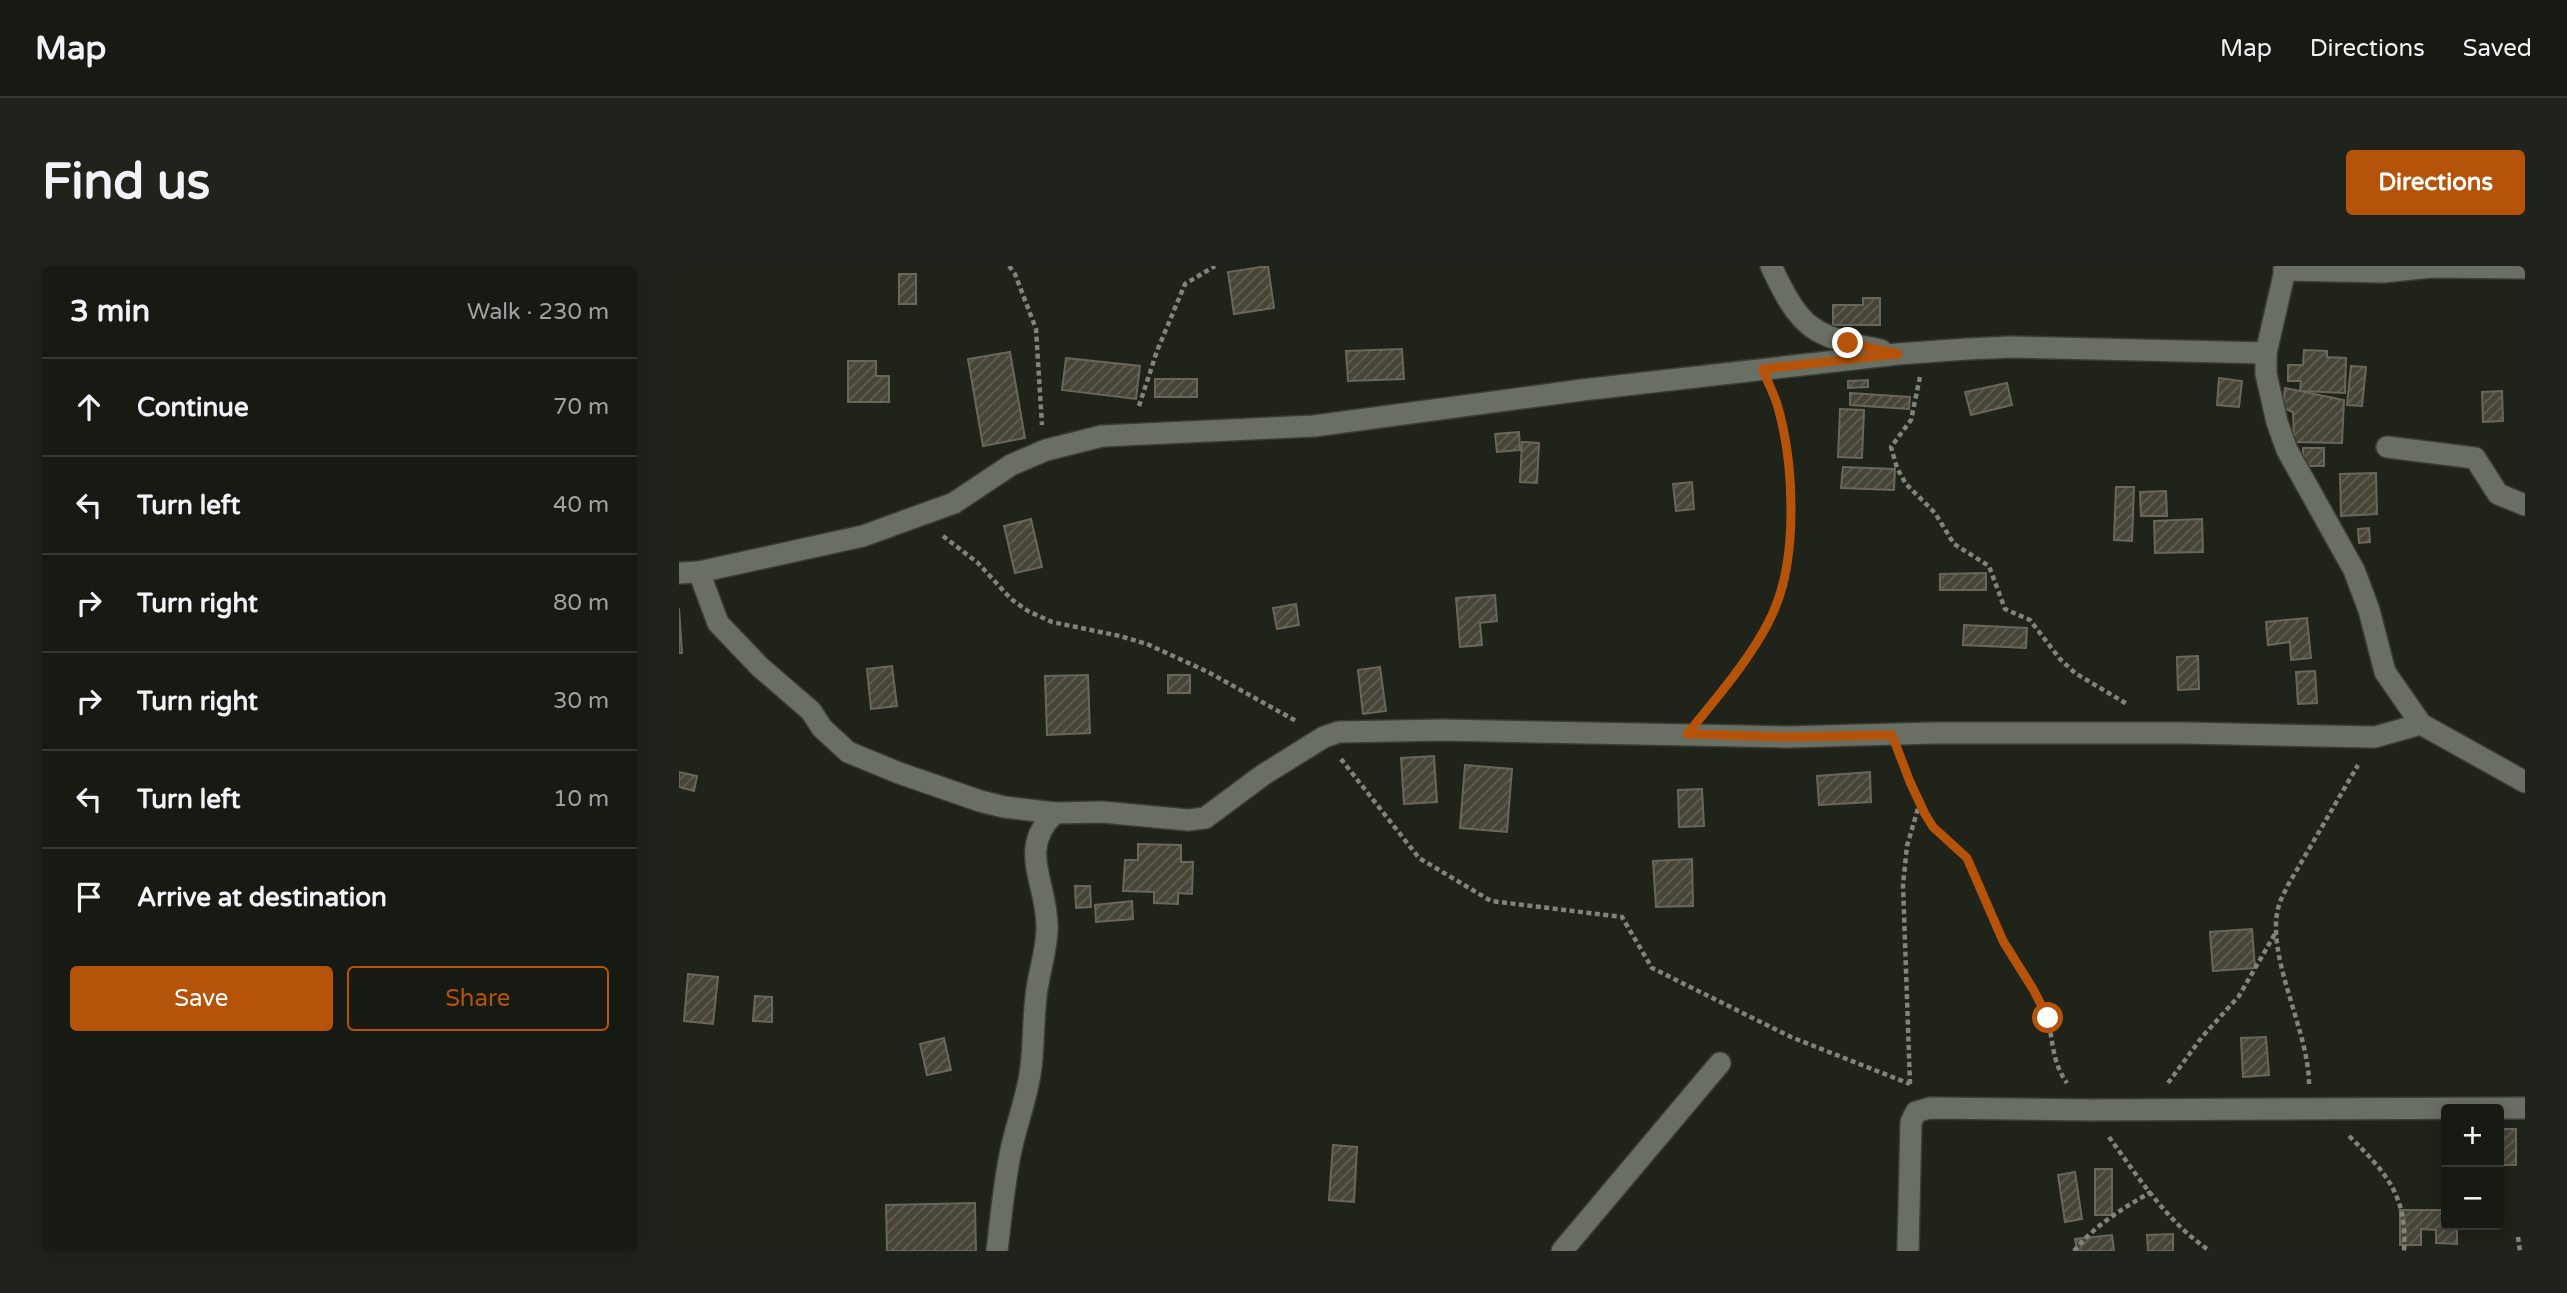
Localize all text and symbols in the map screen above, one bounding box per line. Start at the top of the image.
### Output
text: Map [35,29,106,68]
text: Map [2220,34,2272,63]
text: Directions [2310,34,2425,63]
text: Saved [2463,34,2532,63]
button: Directions [2346,150,2525,215]
text: Find us [42,153,210,212]
text: 3 min [70,293,150,330]
text: Walk · 230 m [467,298,609,326]
route end [1832,327,1863,358]
icon: ahead [70,388,108,426]
text: Continue [137,392,249,423]
text: 70 m [553,393,609,421]
icon: left [70,486,108,524]
text: Turn left [137,490,240,521]
text: 40 m [553,491,609,519]
icon: right [70,584,108,622]
text: Turn right [137,588,258,619]
text: 80 m [553,589,609,617]
icon: right [70,682,108,720]
text: Turn right [137,686,258,717]
text: 30 m [553,687,609,715]
icon: left [70,780,108,818]
text: Turn left [137,784,240,815]
text: 10 m [553,785,609,813]
icon: arrive [70,878,108,916]
text: Arrive at destination [137,882,387,913]
button: Save [70,966,333,1031]
button: Share [347,966,609,1031]
route start [2032,1002,2063,1033]
map controls [2441,1104,2504,1230]
button: + [2441,1104,2504,1167]
button: − [2441,1167,2504,1230]

